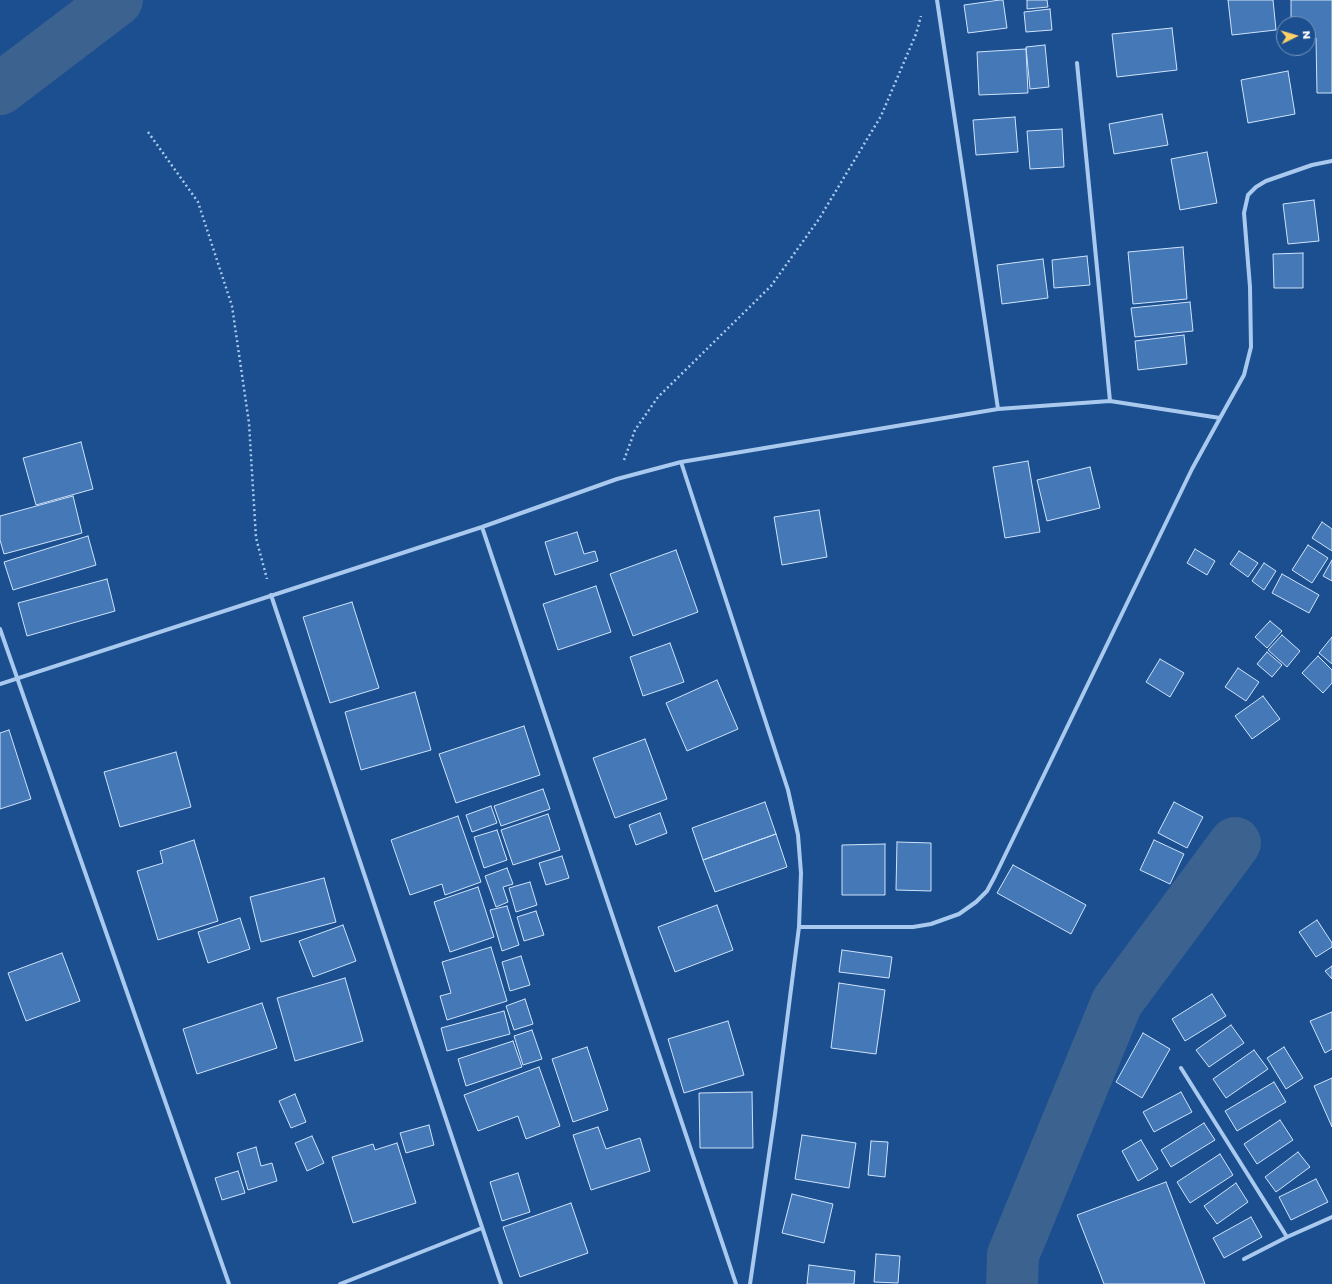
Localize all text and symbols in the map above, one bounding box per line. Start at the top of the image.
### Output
north arrow [1276,16,1316,56]
text: N [1299,30,1315,40]

